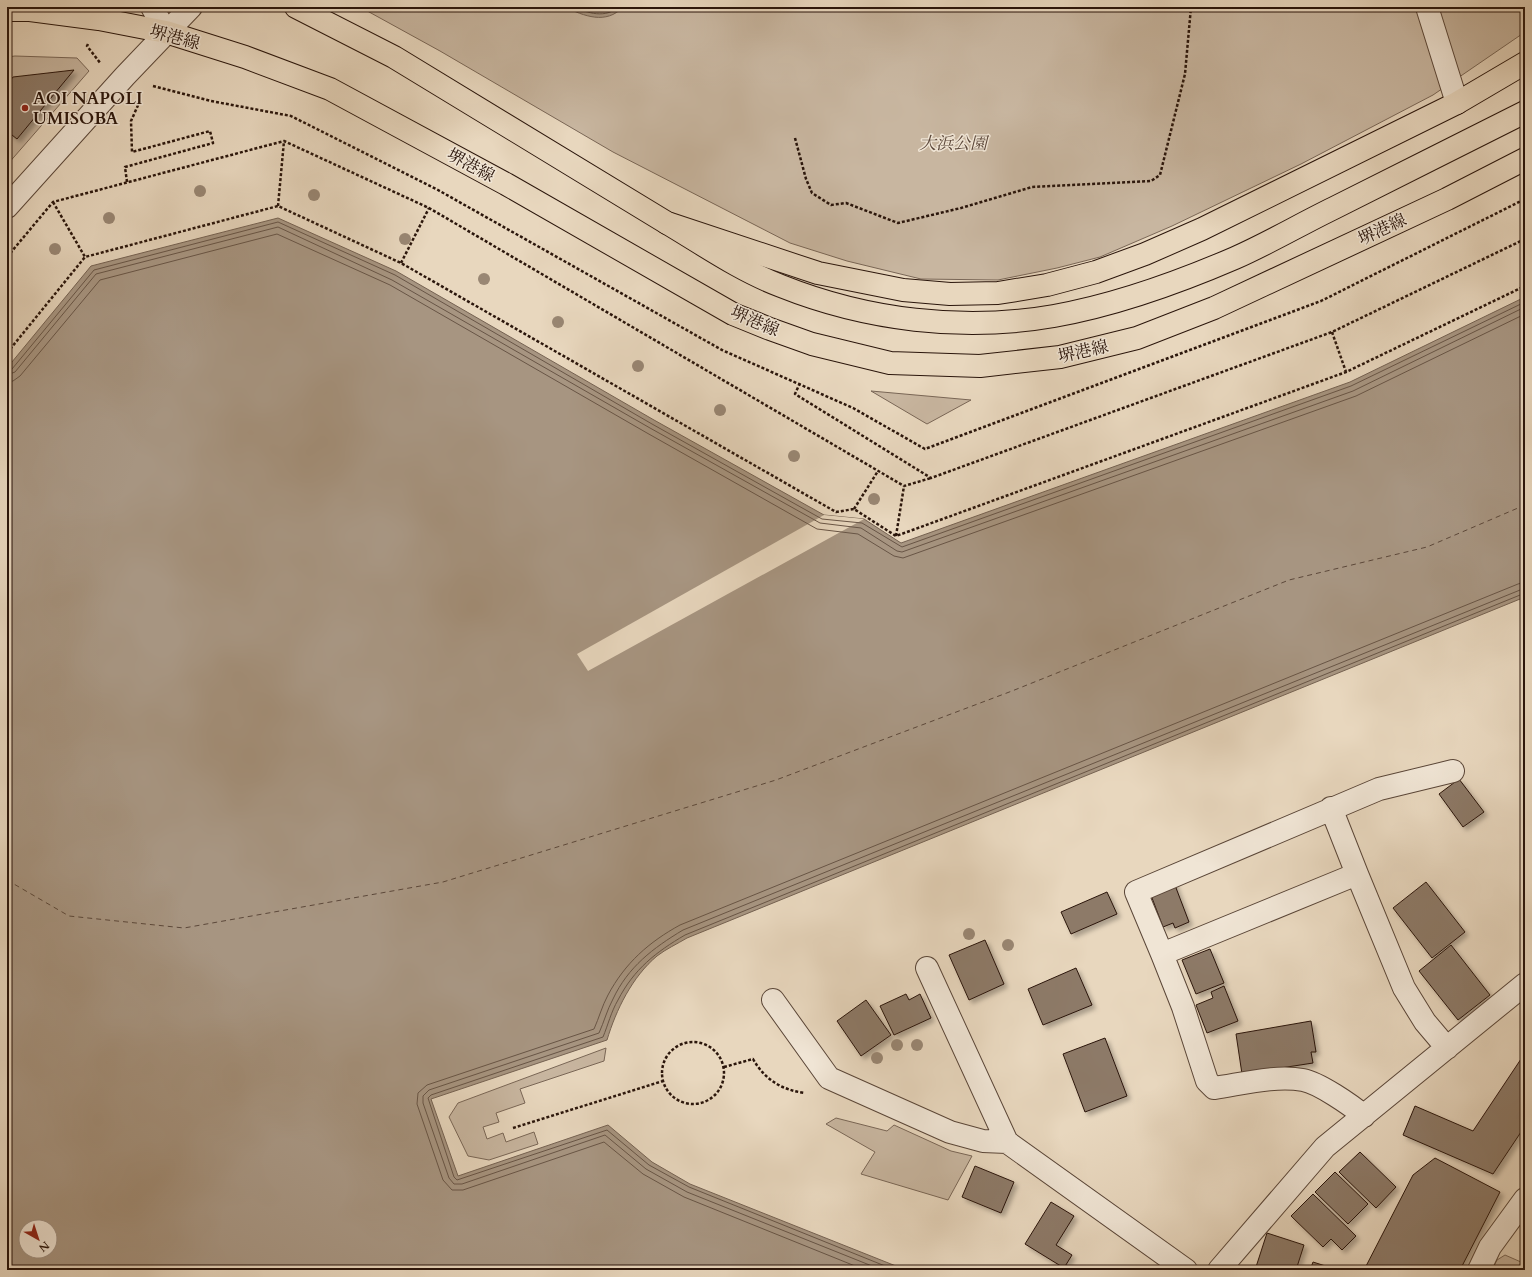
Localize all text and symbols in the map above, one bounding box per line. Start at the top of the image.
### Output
street label: 堺港線 [147,20,202,55]
place label: AOI NAPOLI UMISOBA [33,87,143,130]
marker: AOI NAPOLI UMISOBA [20,103,30,113]
park label: 大浜公園 [919,132,990,155]
street label: 堺港線 [443,143,499,188]
street label: 堺港線 [1354,208,1410,251]
street label: 堺港線 [727,301,783,342]
street label: 堺港線 [1056,335,1111,368]
north arrow [18,1219,58,1259]
text: N [35,1238,52,1256]

